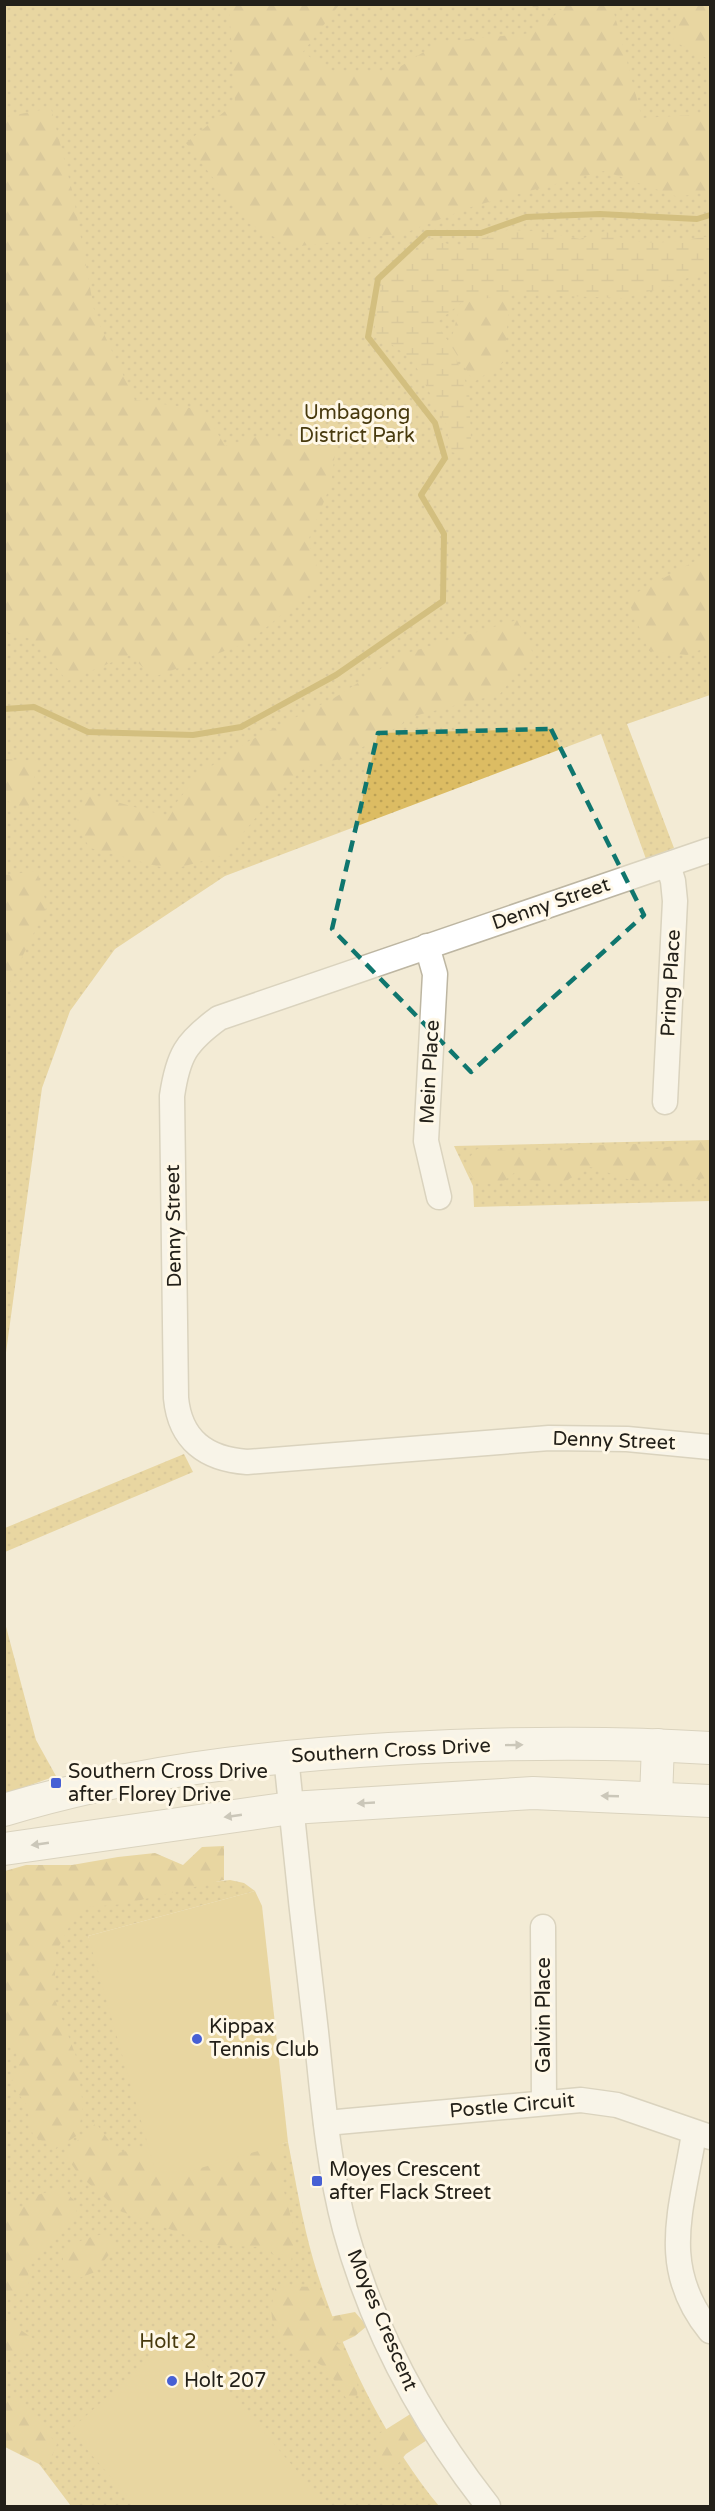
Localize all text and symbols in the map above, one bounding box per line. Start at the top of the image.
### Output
park label: Umbagong District Park [299,401,415,448]
street label: Denny Street [489,872,614,935]
street label: Pring Place [656,929,686,1037]
street label: Mein Place [415,1019,445,1125]
street label: Denny Street [161,1164,187,1288]
street label: Denny Street [552,1427,676,1455]
street label: Southern Cross Drive [291,1734,491,1768]
one-way arrow [504,1740,523,1749]
place label: Southern Cross Drive after Florey Drive [68,1760,268,1807]
marker: Southern Cross Drive after Florey Drive [49,1776,63,1790]
one-way arrow [601,1791,620,1801]
one-way arrow [356,1799,375,1808]
one-way arrow [223,1812,242,1821]
one-way arrow [30,1840,49,1849]
street label: Galvin Place [532,1957,556,2073]
place label: Kippax Tennis Club [209,2015,319,2062]
marker: Kippax Tennis Club [190,2032,204,2046]
street label: Postle Circuit [448,2089,576,2123]
place label: Moyes Crescent after Flack Street [329,2158,492,2205]
marker: Moyes Crescent after Flack Street [310,2174,324,2188]
street label: Moyes Crescent [341,2246,423,2395]
park label: Holt 2 [139,2330,197,2354]
place label: Holt 207 [184,2369,266,2393]
marker: Holt 207 [165,2374,179,2388]

